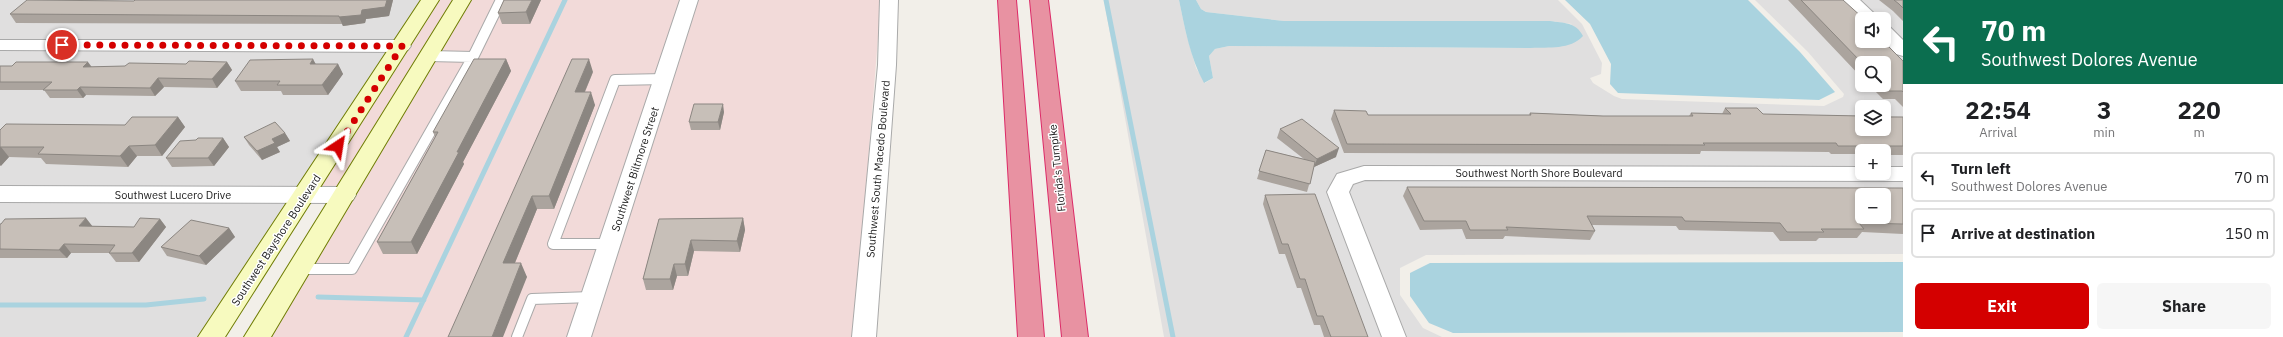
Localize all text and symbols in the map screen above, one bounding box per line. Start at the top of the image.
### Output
map controls [1855,12,1891,224]
button: sound [1855,12,1891,48]
text: 70 m [1981,12,2046,49]
icon: left [1915,16,1967,68]
pin [45,28,79,62]
icon: arrive [51,34,73,56]
text: Southwest Dolores Avenue [1981,48,2198,71]
button: search [1855,56,1891,92]
street label: Southwest South Macedo Boulevard [863,80,893,258]
text: 22:54 [1965,94,2031,126]
text: 3 [2097,94,2111,126]
text: 220 [2177,94,2221,126]
button: layers [1855,100,1891,136]
street label: Southwest Biltmore Street [608,105,662,233]
street label: Florida's Turnpike [1045,124,1069,212]
text: Arrival [1979,124,2017,141]
text: min [2093,124,2115,141]
text: m [2193,124,2205,141]
position arrow [317,125,359,167]
button: + [1855,144,1891,180]
text: Turn left [1951,159,2011,178]
street label: Southwest North Shore Boulevard [1455,166,1623,180]
icon: left [1917,166,1939,188]
text: 70 m [2234,168,2269,187]
street label: Southwest Bayshore Boulevard [228,172,324,308]
text: Southwest Dolores Avenue [1951,178,2108,195]
street label: Southwest Lucero Drive [115,188,231,202]
button: − [1855,188,1891,224]
icon: arrive [1917,222,1939,244]
text: Arrive at destination [1951,224,2095,243]
text: 150 m [2225,224,2269,243]
button: Exit [1915,283,2089,329]
button: Share [2097,283,2271,329]

